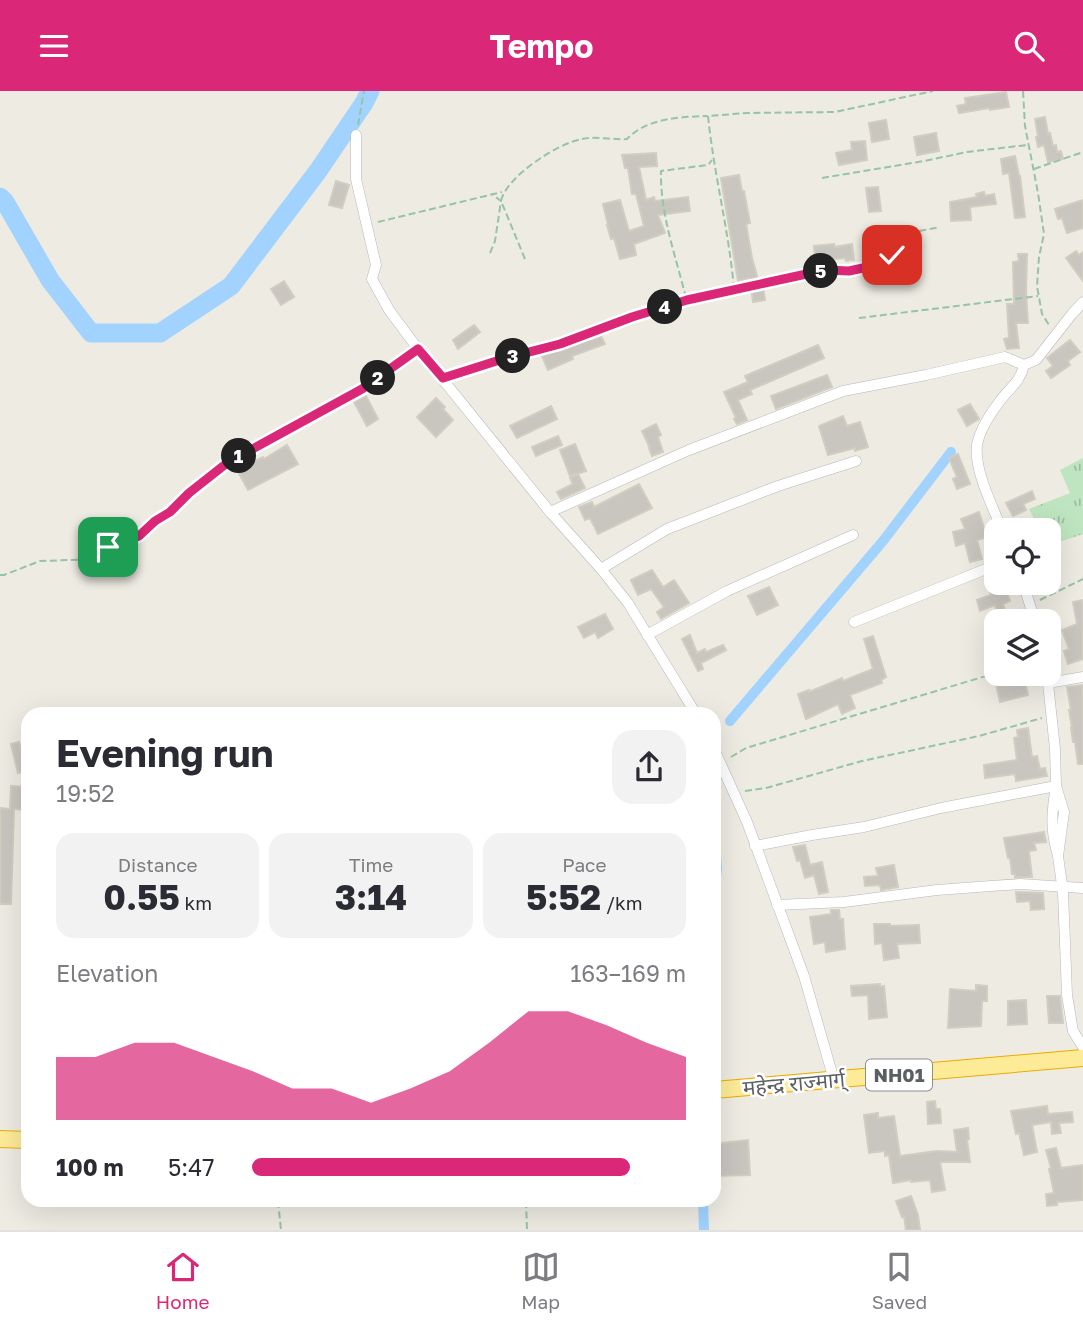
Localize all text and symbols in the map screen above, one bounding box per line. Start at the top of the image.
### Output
icon: menu [35,27,73,65]
text: Tempo [490,27,594,65]
icon: search [1010,27,1048,65]
pin [862,225,922,285]
icon: check [873,236,911,274]
pin: 5 [804,253,838,289]
text: 5 [815,259,826,282]
pin: 4 [648,289,682,325]
text: 4 [659,295,670,318]
pin: 3 [496,338,530,373]
text: 3 [507,344,518,367]
pin: 2 [360,361,396,395]
text: 2 [372,366,383,389]
pin: 1 [222,439,256,473]
text: 1 [234,444,243,467]
pin [78,517,138,577]
map controls [984,518,1061,686]
button: locate [984,518,1061,595]
icon: arrive [89,528,127,566]
button: layers [984,609,1061,686]
text: Evening run [56,730,274,775]
button: share [612,730,686,804]
text: 19:52 [56,779,115,807]
text: Distance [118,853,198,876]
text: Time [349,853,393,876]
text: Pace [562,853,607,876]
text: 0.55 [103,876,180,918]
text: 3:14 [335,876,407,918]
text: 5:52 [526,876,601,918]
text: km [180,891,212,914]
text: /km [601,891,643,914]
text: Elevation [56,959,158,987]
text: 163–169 m [570,959,686,987]
road number: NH01 [866,1059,932,1091]
street label: महेन्द्र राज्मार्ग् [742,1065,849,1101]
text: 100 m [56,1153,124,1181]
text: 5:47 [168,1153,214,1181]
tab: Home [156,1248,210,1313]
tab: Map [521,1248,560,1313]
tab: Saved [872,1248,927,1313]

